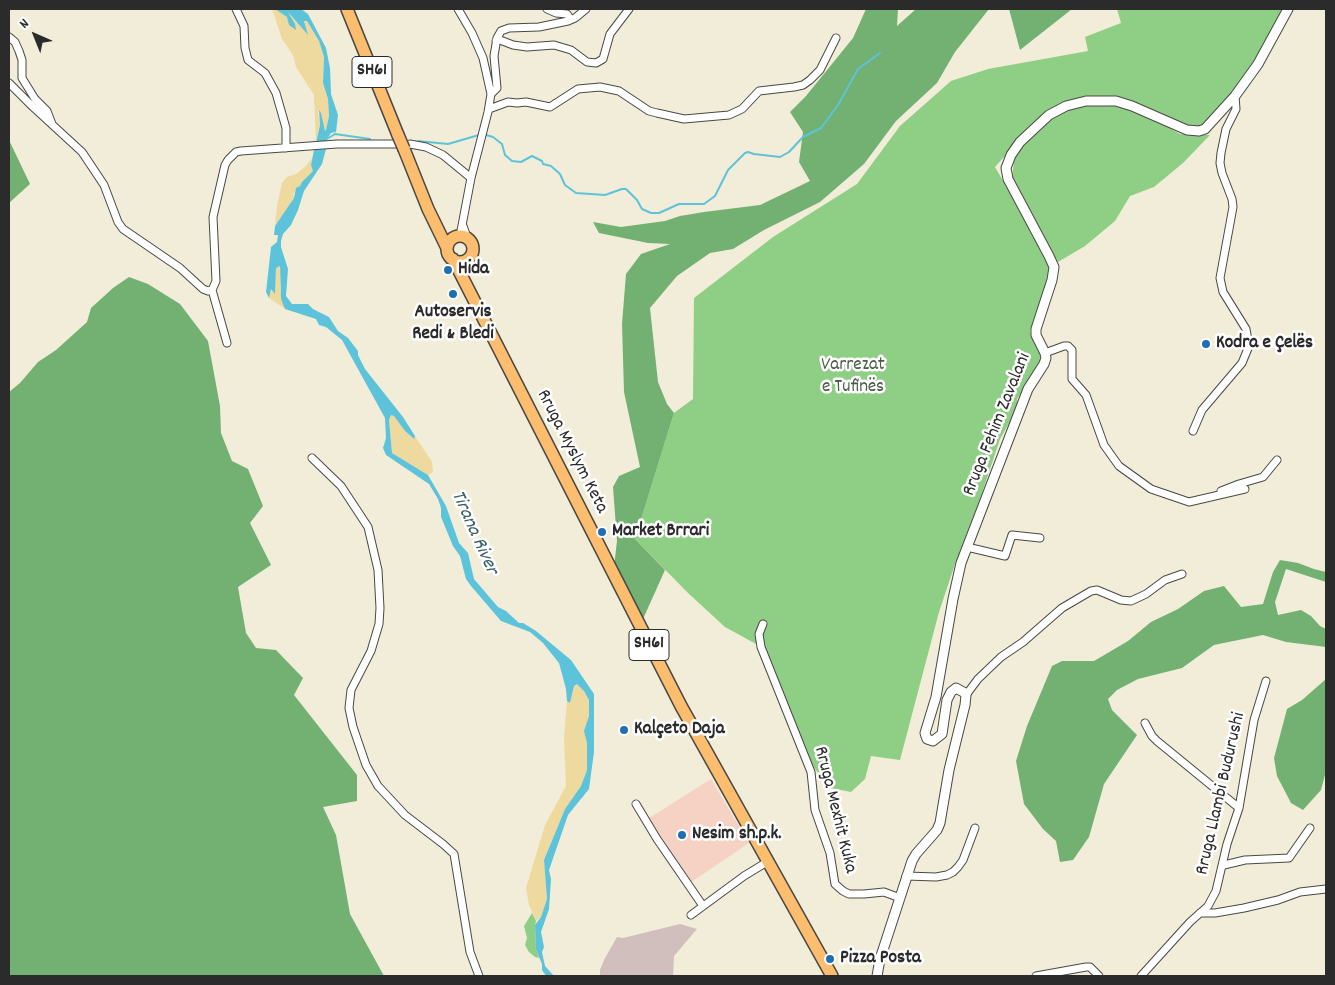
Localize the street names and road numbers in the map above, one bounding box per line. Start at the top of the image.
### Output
road number: SH61 [352,56,392,88]
street label: Rruga Fehim Zavalani [959,350,1037,500]
street label: Rruga Myslym Keta [530,386,612,518]
road number: SH61 [629,630,669,660]
street label: Rruga Llambi Budurushi [1192,711,1252,877]
street label: Rruga Mexhit Kuka [807,744,861,876]

